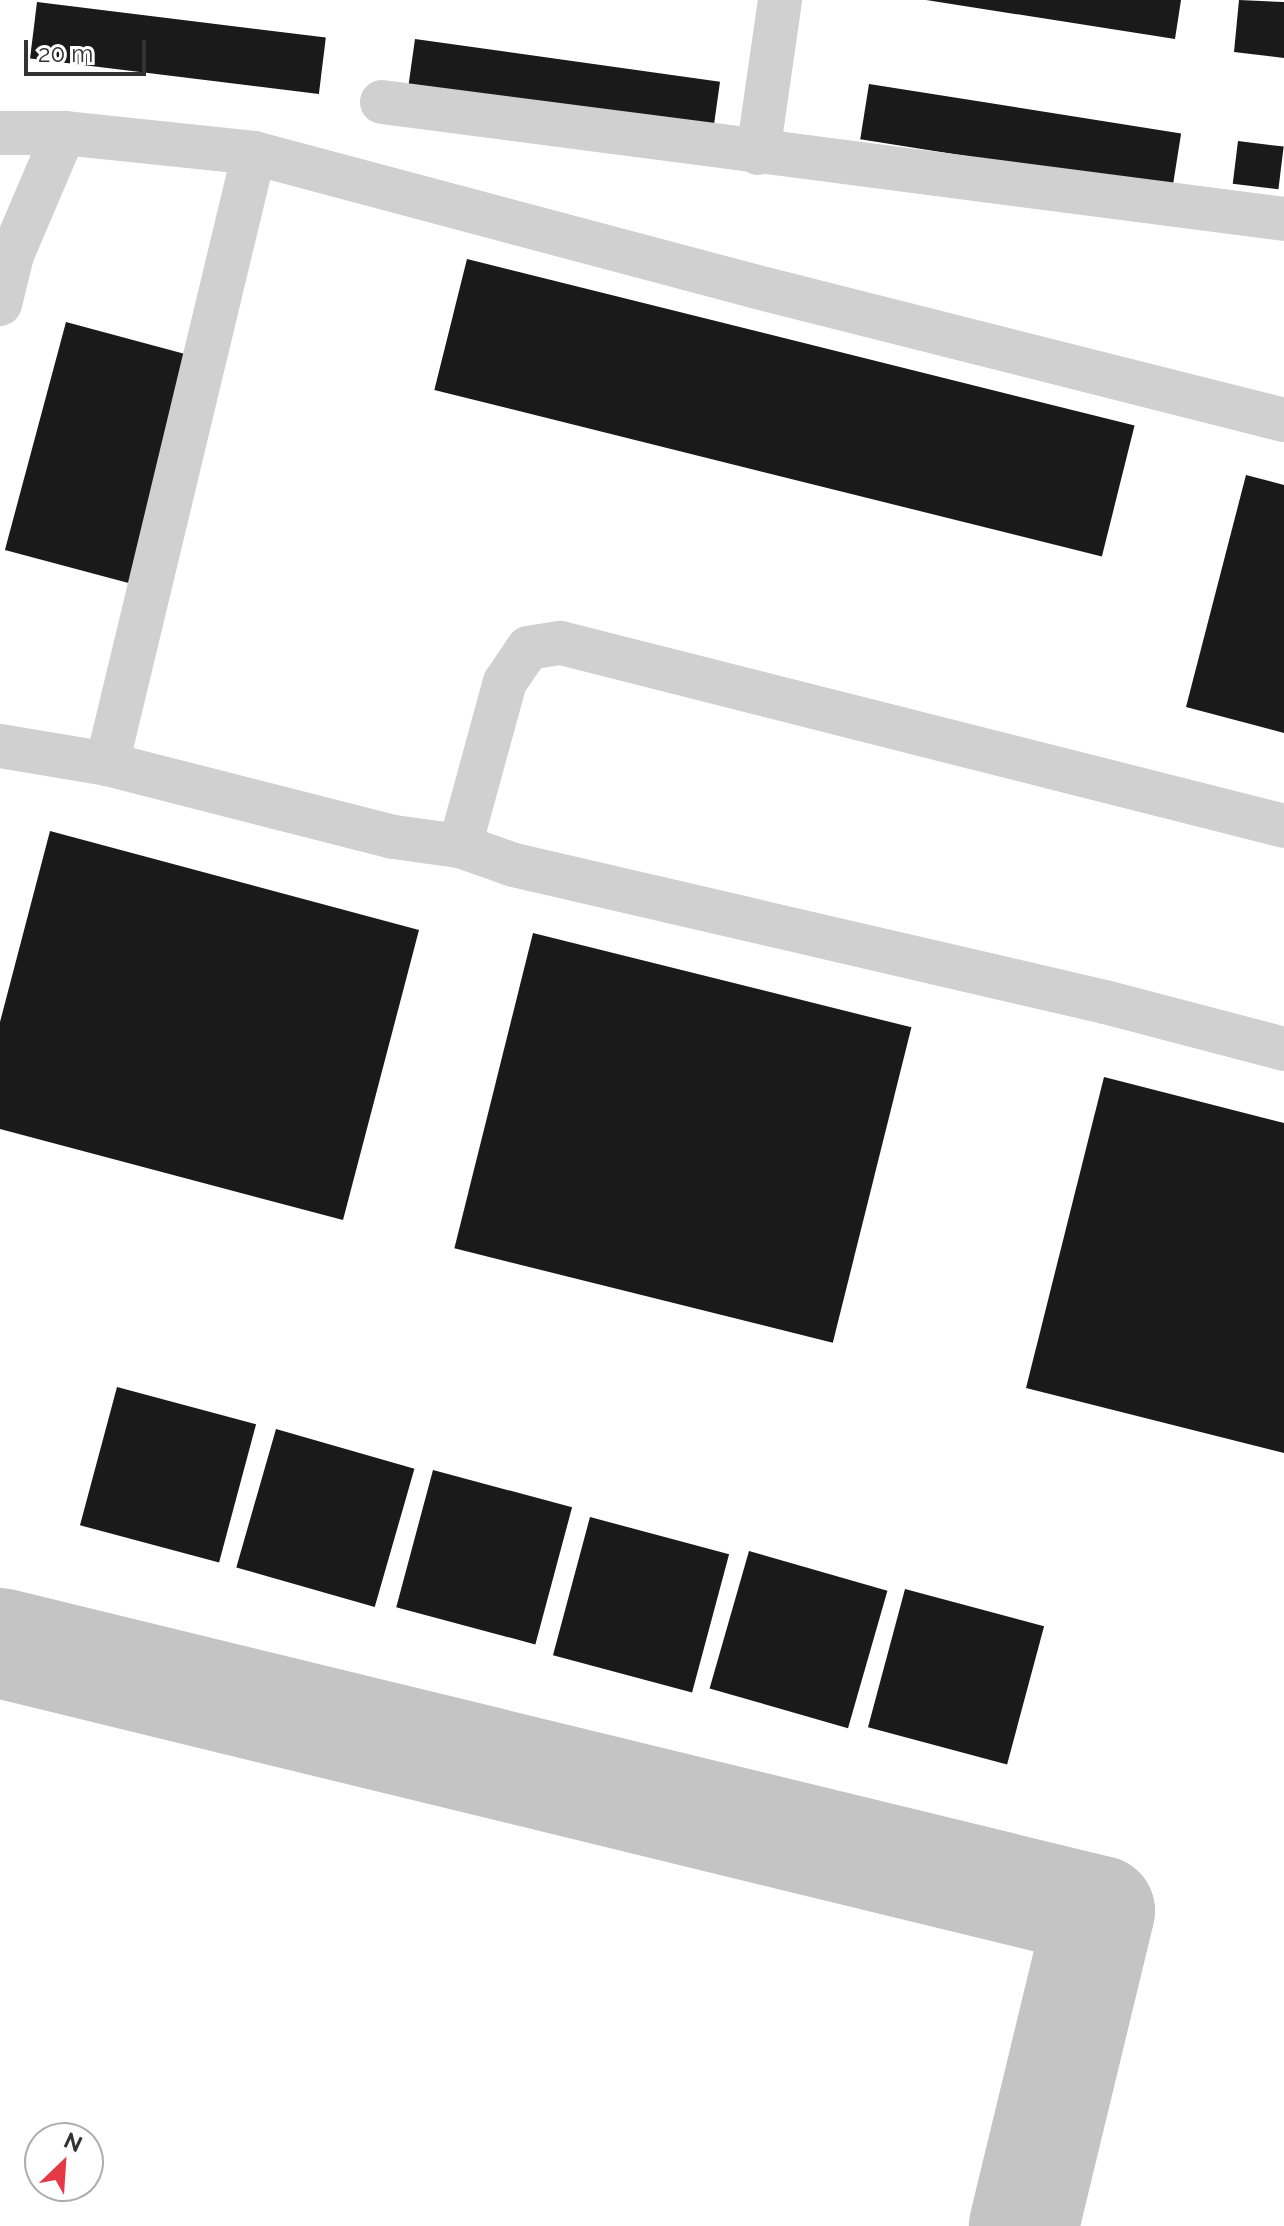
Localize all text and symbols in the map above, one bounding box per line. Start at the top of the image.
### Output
scale bar [28,24,150,74]
text: 20 m [38,39,93,68]
north arrow [24,2122,104,2202]
text: N [60,2127,86,2157]

